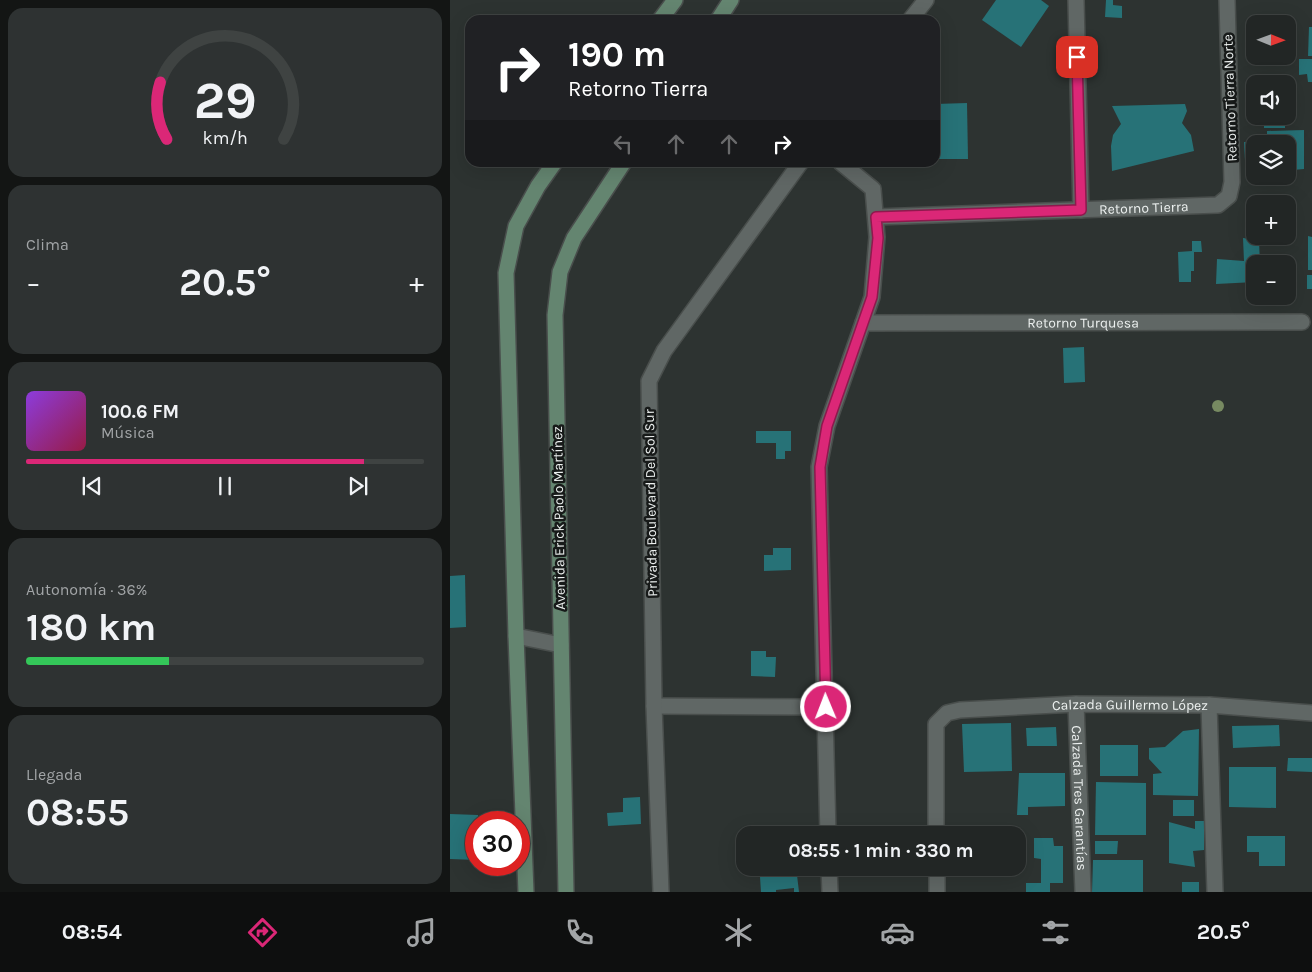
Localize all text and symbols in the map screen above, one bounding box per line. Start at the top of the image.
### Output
north arrow [1246,15,1296,65]
map controls [1246,15,1296,305]
text: 190 m [568,34,666,75]
street label: Retorno Tierra Norte [1219,34,1241,162]
icon: right [485,35,550,100]
pin [1056,36,1098,78]
icon: arrive [1063,43,1091,71]
text: 29 [193,70,257,131]
button: sound [1246,75,1296,125]
text: Retorno Tierra [568,76,708,102]
text: km/h [202,128,248,149]
icon: left [609,130,637,158]
icon: ahead [662,130,690,158]
icon: ahead [715,130,743,158]
icon: right [768,130,796,158]
button: layers [1246,135,1296,185]
button: + [1246,195,1296,245]
street label: Retorno Tierra [1099,198,1189,218]
text: Clima [26,235,69,254]
button: − [1246,255,1296,305]
text: 20.5° [179,260,271,305]
text: − [26,266,41,299]
text: + [409,266,424,299]
street label: Retorno Turquesa [1027,314,1139,331]
text: 100.6 FM [101,401,179,423]
street label: Privada Boulevard Del Sol Sur [641,408,661,597]
text: Música [101,423,154,442]
street label: Avenida Erick Paolo Martínez [549,426,569,610]
icon: previous [78,472,106,500]
icon: pause [211,472,239,500]
icon: next [344,472,372,500]
text: Autonomía · 36% [26,580,147,599]
text: 180 km [26,605,156,650]
position arrow [799,680,851,732]
street label: Calzada Guillermo López [1051,695,1208,714]
street label: Calzada Tres Garantías [1068,725,1091,871]
text: Llegada [26,765,82,784]
text: 08:55 [26,790,129,835]
speed limit sign: 30 [465,811,530,876]
text: 08:55 · 1 min · 330 m [788,840,974,862]
icon: directions [245,915,280,950]
icon: music [404,915,439,950]
icon: phone [562,915,597,950]
icon: climate [721,915,756,950]
icon: car [880,915,915,950]
icon: filters [1038,915,1073,950]
text: 08:54 [62,919,122,945]
text: 20.5° [1197,919,1250,945]

